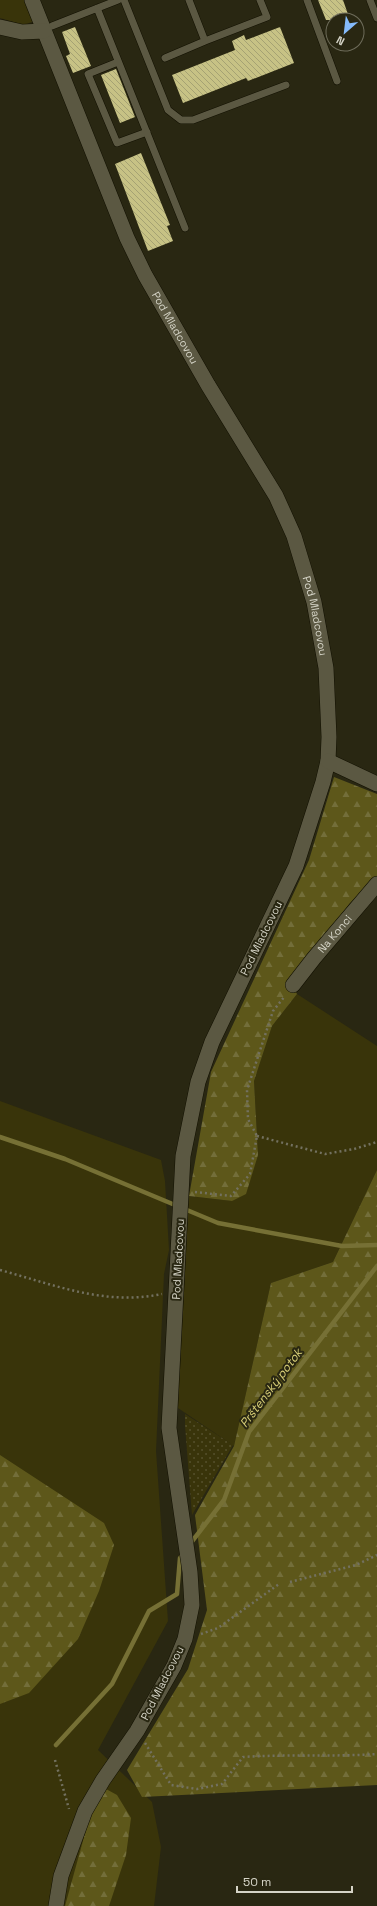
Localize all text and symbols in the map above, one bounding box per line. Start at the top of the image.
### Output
north arrow [325,12,365,52]
text: N [334,33,347,49]
street label: Pod Mladcovou [149,289,201,366]
street label: Pod Mladcovou [300,574,331,657]
street label: Pod Mladcovou [237,899,285,977]
street label: Na Konci [314,912,355,956]
street label: Pod Mladcovou [169,1218,187,1300]
water label: Prštenský potok [236,1344,307,1431]
street label: Pod Mladcovou [137,1644,187,1722]
scale bar [237,1868,352,1894]
text: 50 m [243,1874,271,1890]

